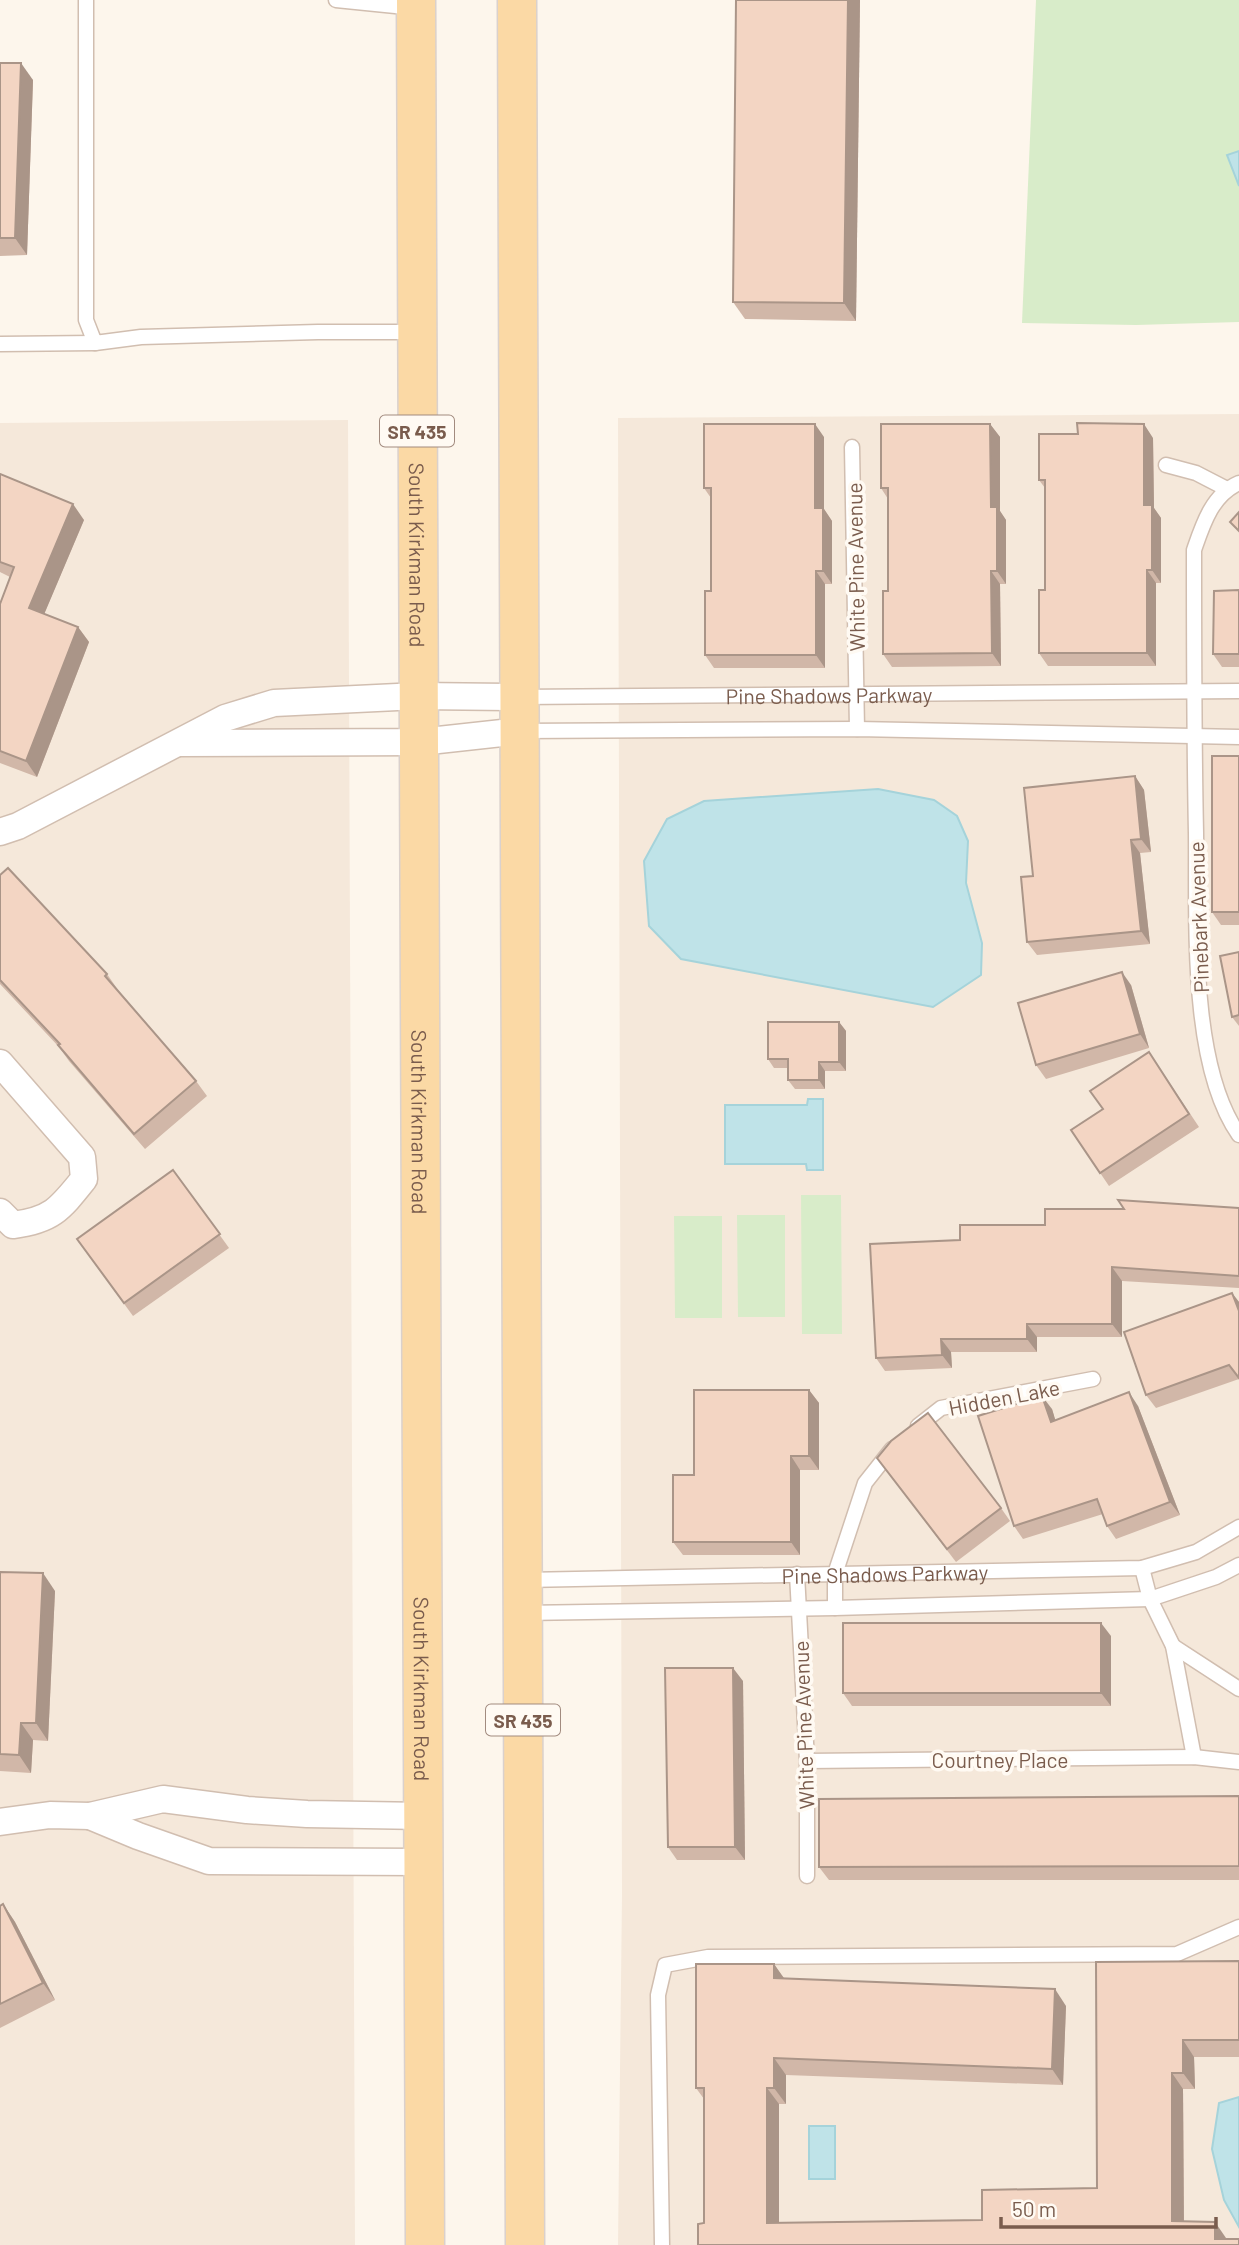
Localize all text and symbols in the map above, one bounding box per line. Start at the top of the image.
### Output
road number: SR 435 [380,416,454,446]
street label: South Kirkman Road [405,463,431,647]
street label: White Pine Avenue [841,482,869,652]
street label: Pine Shadows Parkway [726,681,933,708]
street label: Pinebark Avenue [1183,841,1213,993]
street label: South Kirkman Road [408,1030,433,1214]
street label: Hidden Lake [946,1374,1062,1420]
street label: Pine Shadows Parkway [781,1558,989,1588]
street label: South Kirkman Road [410,1597,436,1781]
street label: White Pine Avenue [788,1640,818,1810]
road number: SR 435 [486,1704,560,1736]
street label: Courtney Place [931,1747,1069,1772]
scale bar [1001,2186,1216,2230]
text: 50 m [1012,2196,1056,2221]

